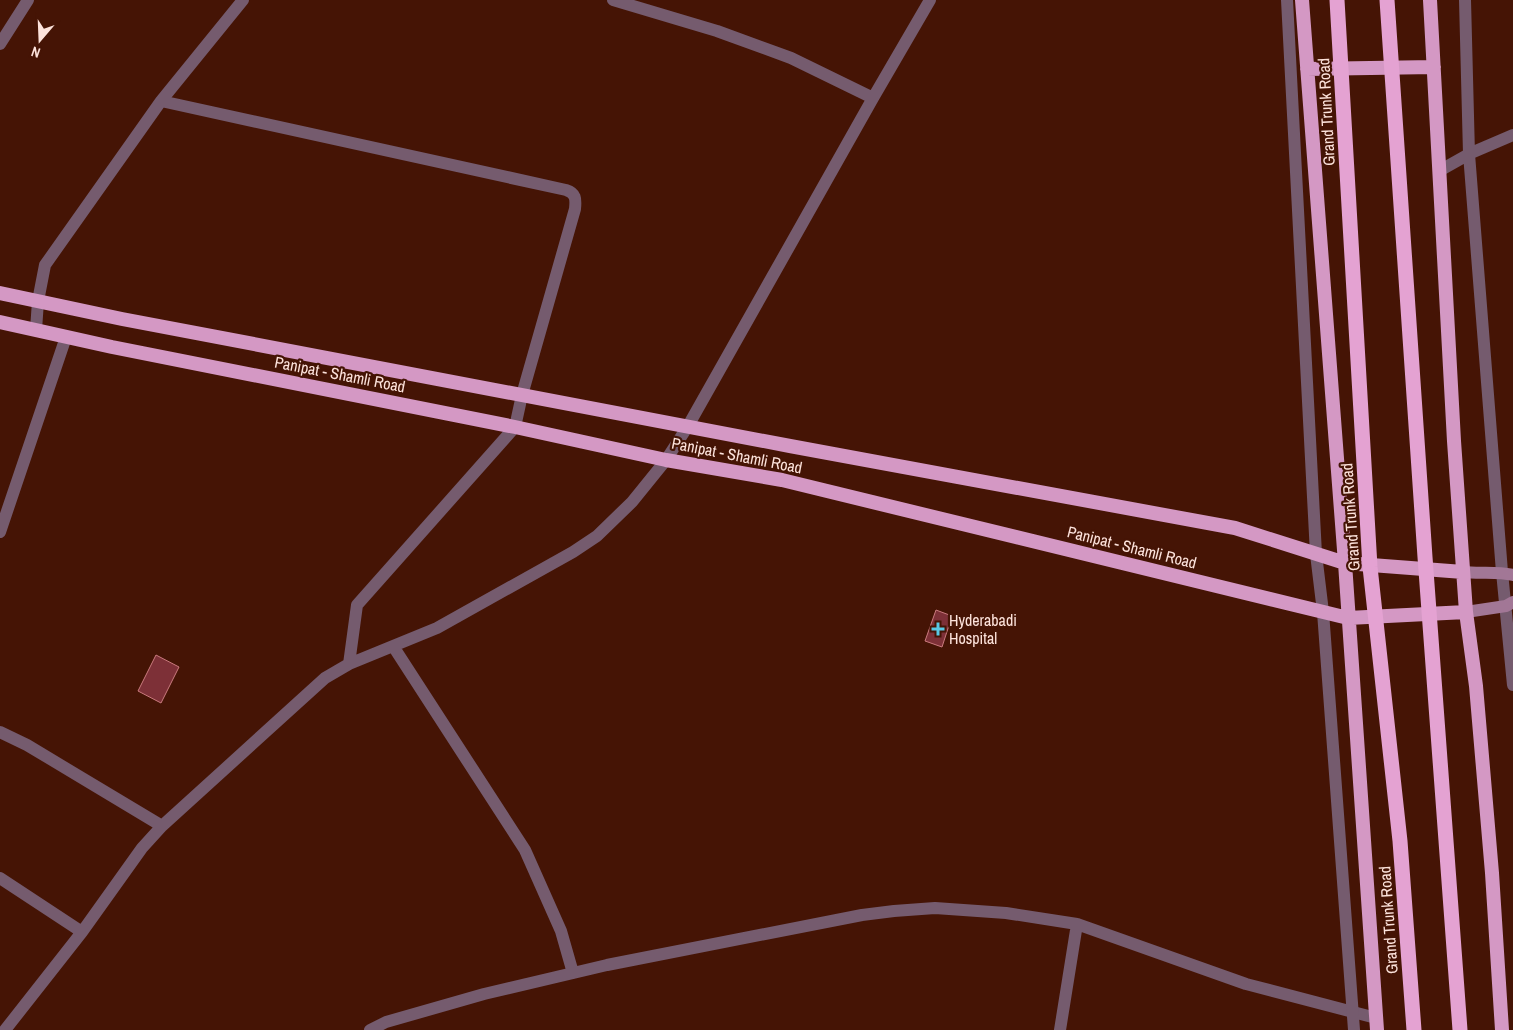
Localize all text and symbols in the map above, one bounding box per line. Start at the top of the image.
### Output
north arrow [15,15,65,65]
text: N [29,42,43,62]
street label: Grand Trunk Road [1312,58,1340,166]
street label: Panipat - Shamli Road [273,351,407,397]
street label: Panipat - Shamli Road [670,432,804,478]
street label: Grand Trunk Road [1335,462,1365,572]
street label: Panipat - Shamli Road [1065,520,1199,574]
place label: Hyderabadi Hospital [949,609,1017,649]
marker: Hyderabadi Hospital [931,622,945,636]
street label: Grand Trunk Road [1373,865,1403,975]

